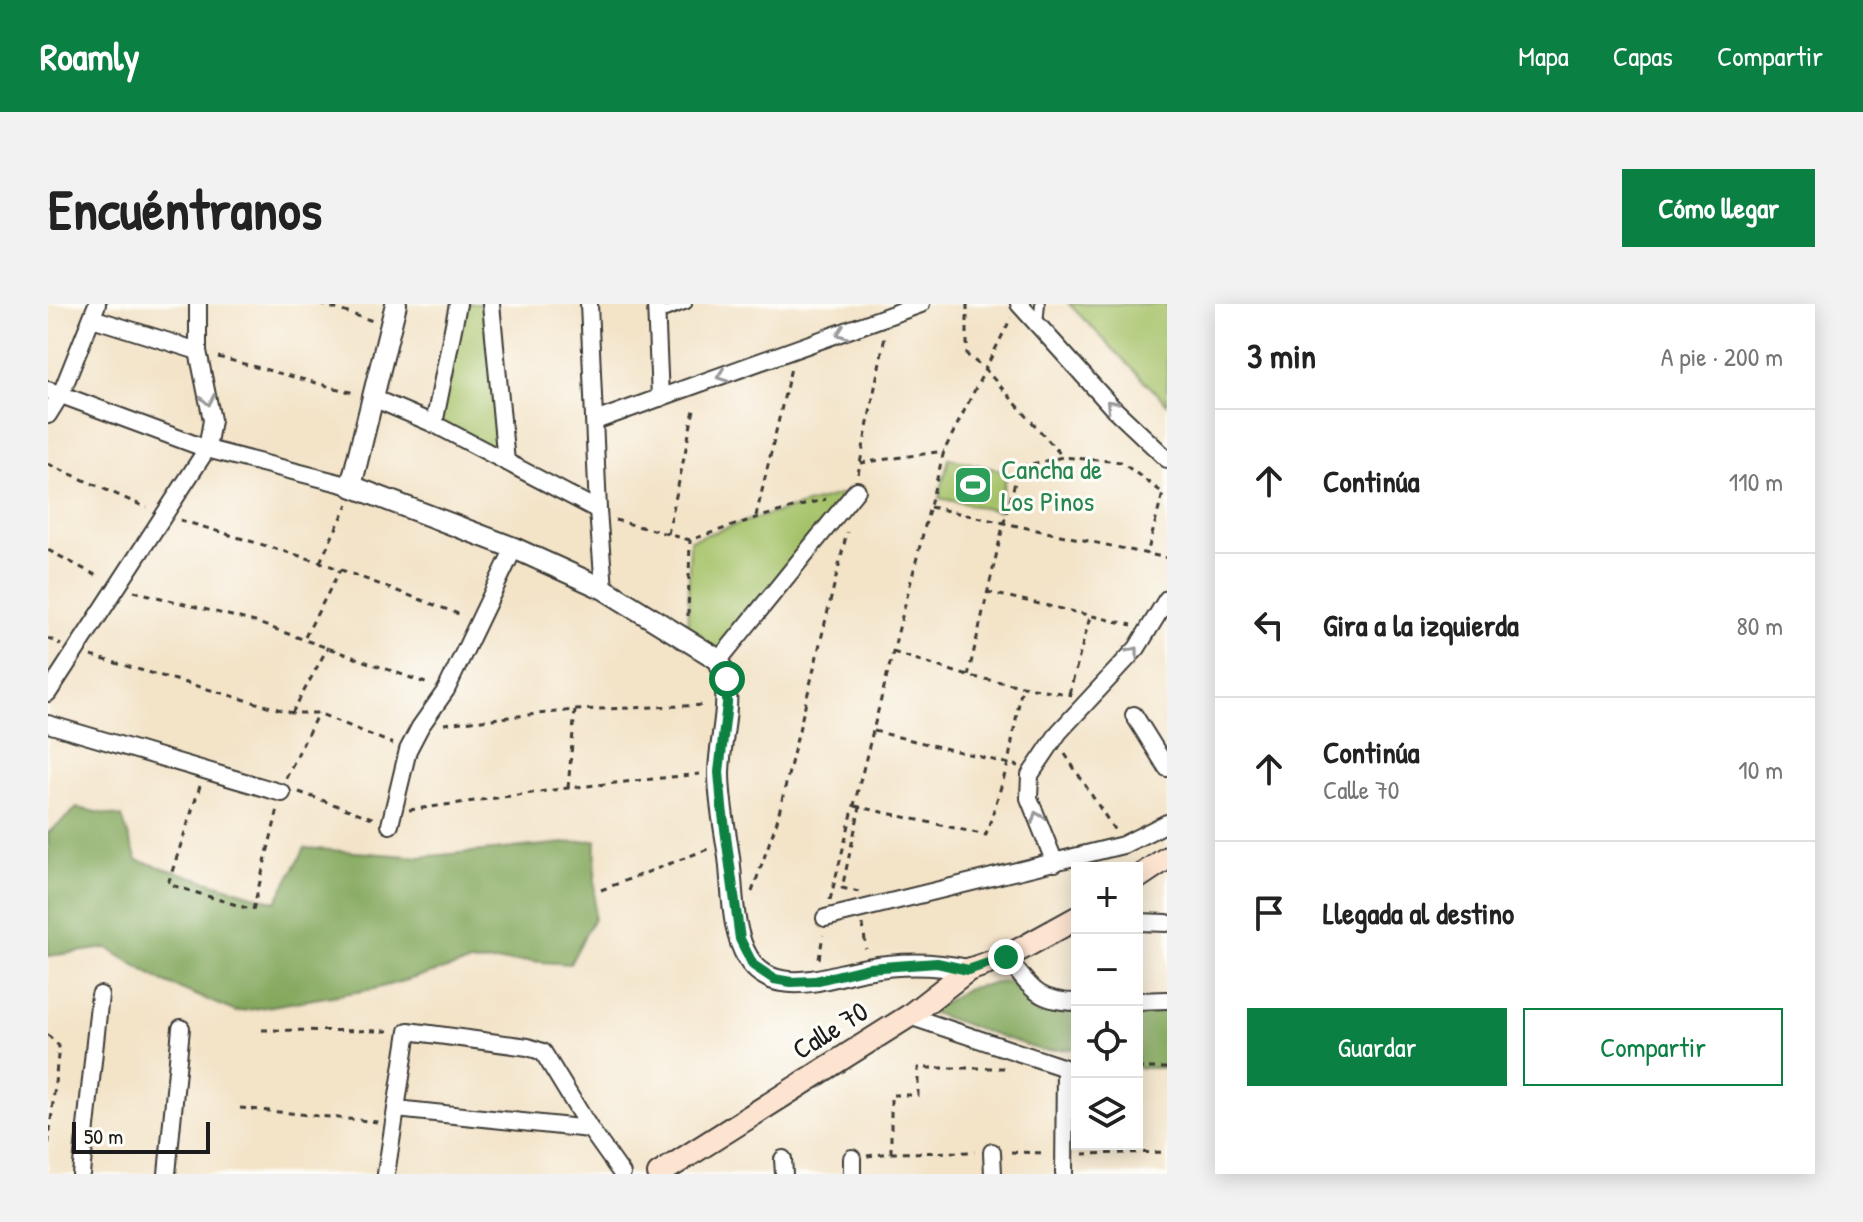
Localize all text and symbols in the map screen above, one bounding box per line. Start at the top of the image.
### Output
text: Roamly [40,30,139,82]
text: Mapa [1518,37,1569,75]
text: Capas [1613,37,1673,75]
text: Compartir [1717,37,1823,75]
button: Cómo llegar [1622,169,1815,247]
text: Encuéntranos [48,171,322,246]
one-way arrow [836,323,850,339]
text: 3 min [1247,333,1316,379]
text: A pie · 200 m [1661,339,1783,374]
one-way arrow [716,366,730,383]
one-way arrow [198,393,215,407]
one-way arrow [1106,400,1121,414]
place label: Cancha de Los Pinos [1001,450,1102,520]
icon: ahead [1247,459,1291,503]
text: Continúa [1323,461,1419,501]
sports icon: Cancha de Los Pinos [952,464,994,506]
text: 110 m [1729,464,1783,499]
icon: left [1247,603,1291,647]
text: Gira a la izquierda [1323,605,1519,645]
text: 80 m [1736,608,1783,643]
one-way arrow [1124,646,1138,661]
route start [709,661,745,697]
text: Continúa [1323,732,1419,772]
icon: ahead [1247,747,1291,791]
text: 10 m [1738,752,1783,787]
text: Calle 70 [1323,772,1400,807]
one-way arrow [1030,811,1047,825]
map controls [1071,862,1143,1150]
button: + [1071,862,1143,934]
icon: arrive [1247,891,1291,935]
text: Llegada al destino [1323,893,1514,933]
button: − [1071,934,1143,1006]
route end [988,939,1024,975]
street label: Calle 70 [785,992,875,1068]
button: locate [1071,1006,1143,1078]
button: Guardar [1247,1008,1507,1086]
button: Compartir [1523,1008,1783,1086]
button: layers [1071,1078,1143,1150]
scale bar [72,1118,210,1154]
text: 50 m [84,1121,123,1151]

